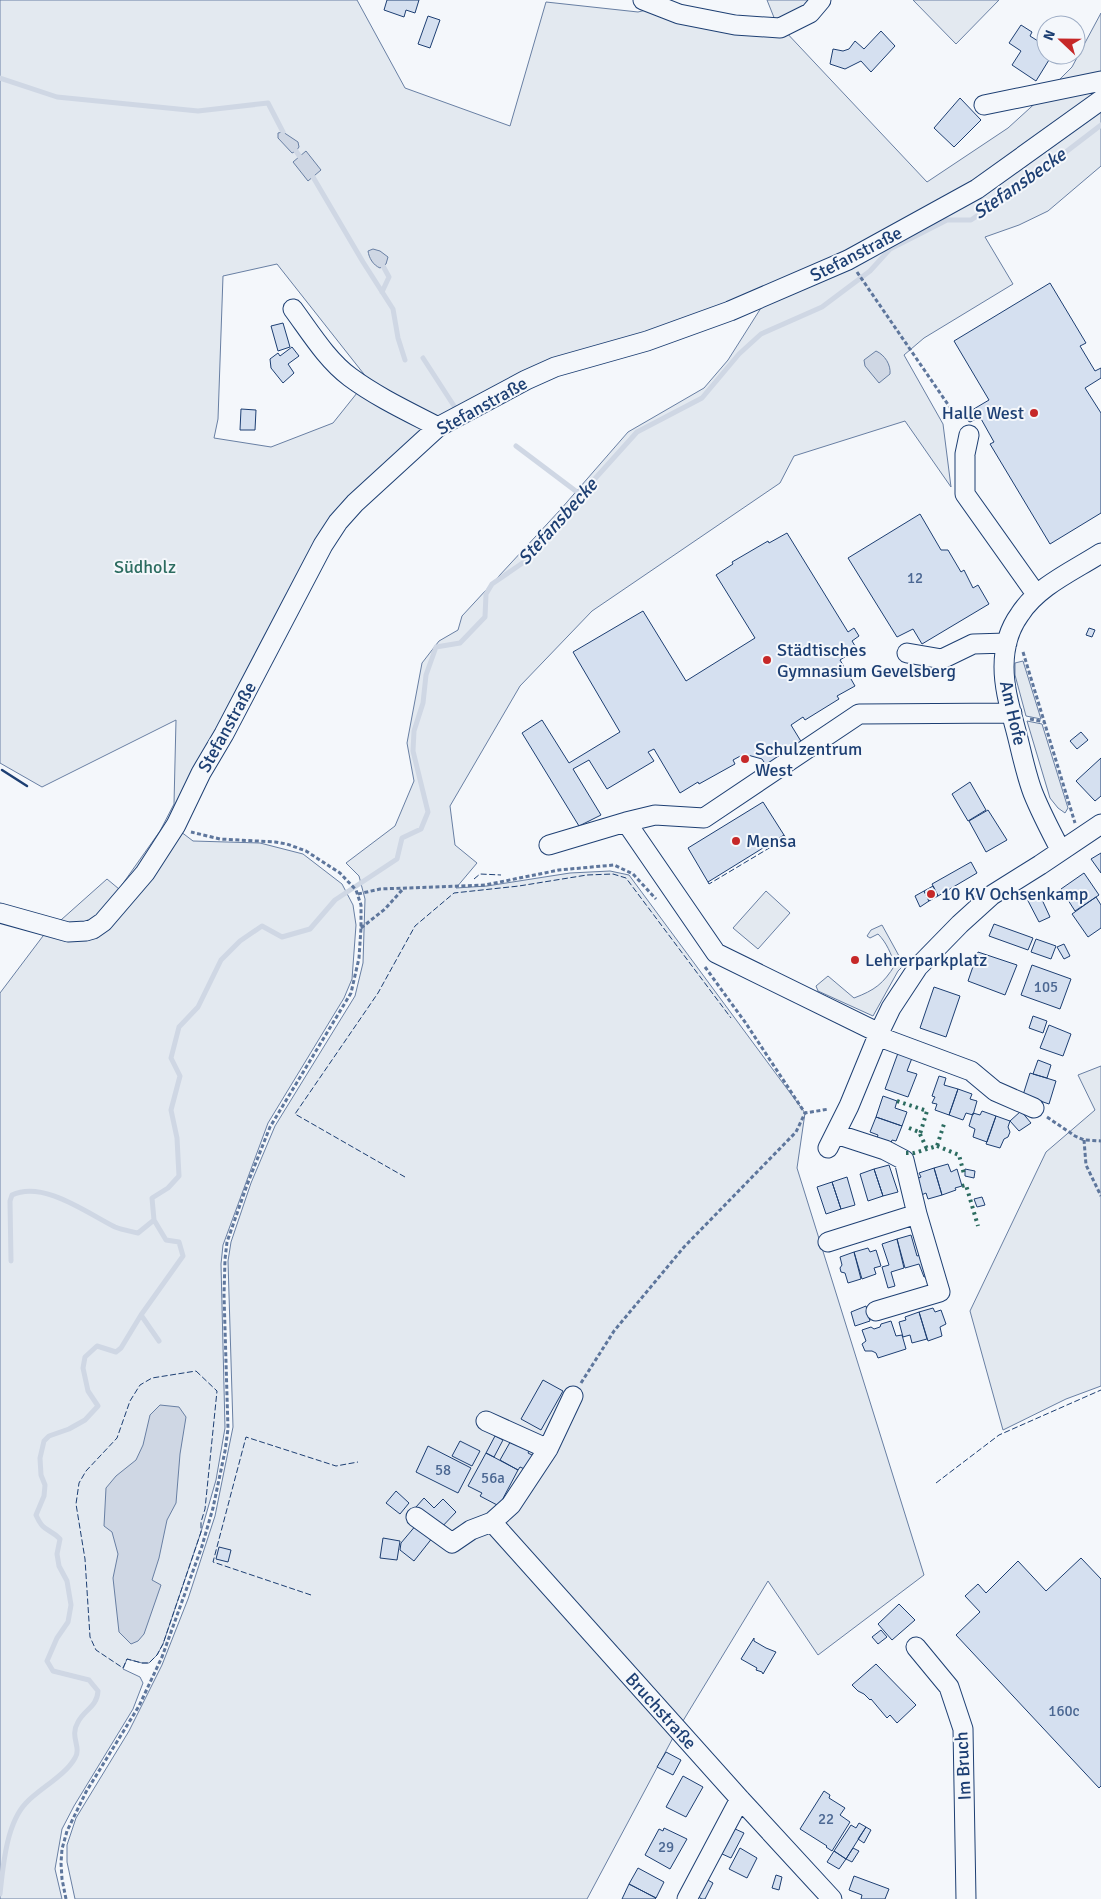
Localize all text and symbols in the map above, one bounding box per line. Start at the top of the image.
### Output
north arrow [1036,15,1086,65]
text: N [1040,28,1059,43]
water label: Stefansbecke [968,142,1072,225]
street label: Stefanstraße [806,221,906,287]
street label: Stefanstraße [433,372,531,440]
place label: Halle West [942,402,1024,424]
marker: Halle West [1028,407,1040,419]
water label: Stefansbecke [513,472,604,570]
park label: Südholz [114,556,176,578]
house number: 12 [907,569,923,587]
place label: Städtisches Gymnasium Gevelsberg [777,639,956,682]
marker: Städtisches Gymnasium Gevelsberg [761,654,773,666]
street label: Stefanstraße [193,678,261,776]
street label: Am Hofe [995,679,1031,747]
place label: Schulzentrum West [755,738,862,781]
marker: Schulzentrum West [739,753,751,765]
place label: Mensa [746,830,796,852]
marker: Mensa [730,835,742,847]
place label: 10 KV Ochsenkamp [941,883,1088,905]
marker: 10 KV Ochsenkamp [925,888,937,900]
place label: Lehrerparkplatz [865,949,987,971]
marker: Lehrerparkplatz [849,954,861,966]
house number: 105 [1034,978,1058,996]
house number: 58 [435,1461,451,1479]
house number: 56a [481,1469,505,1487]
street label: Bruchstraße [621,1668,701,1754]
house number: 160c [1048,1702,1080,1720]
street label: Im Bruch [950,1731,976,1801]
house number: 22 [818,1810,834,1828]
house number: 29 [658,1838,674,1856]

